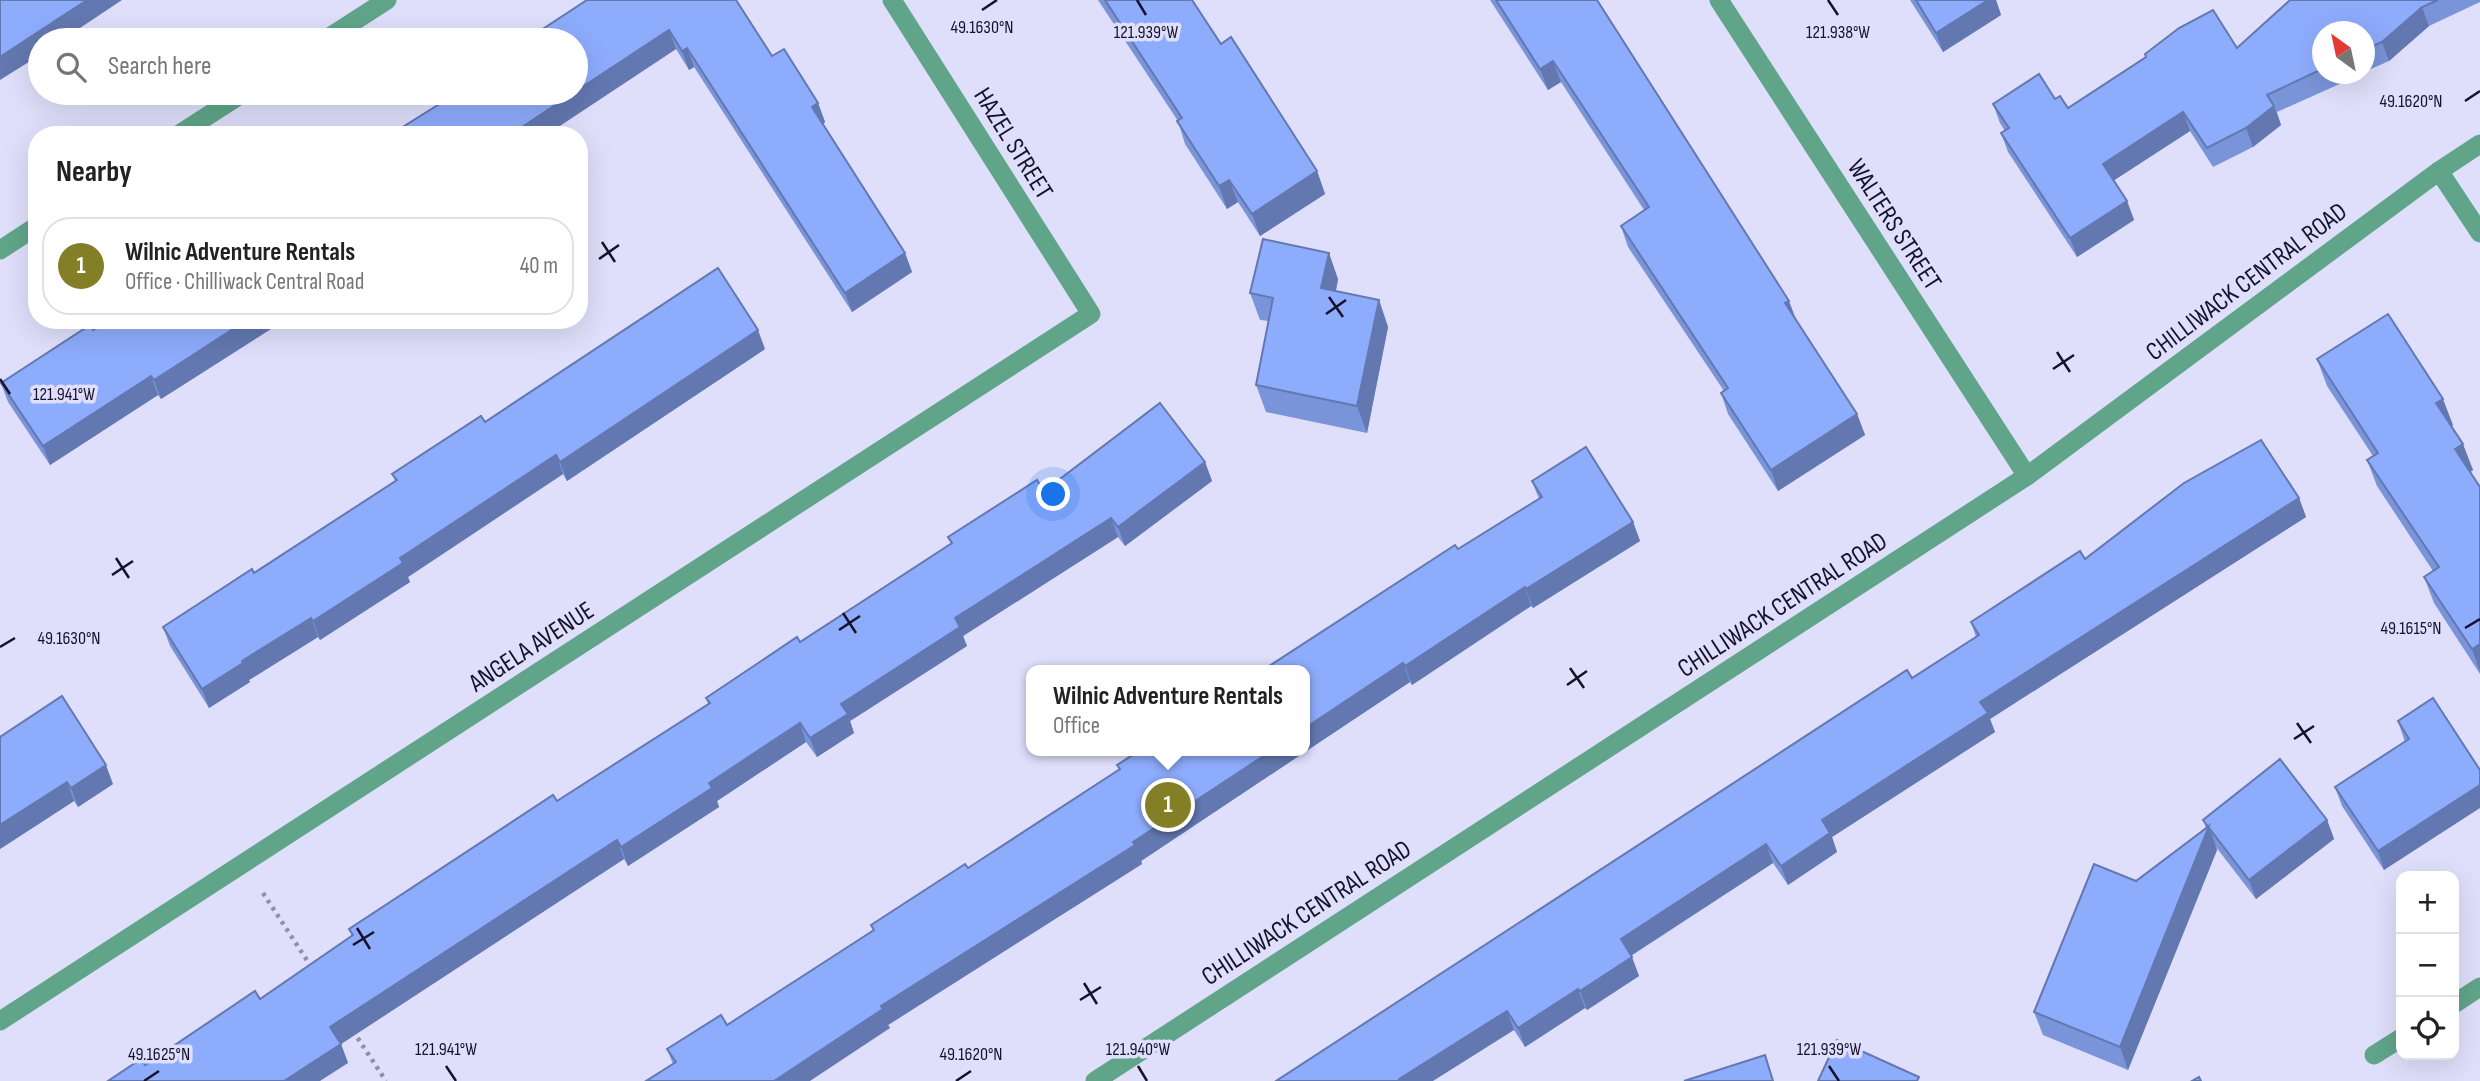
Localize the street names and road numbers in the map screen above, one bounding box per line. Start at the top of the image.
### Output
street label: HAZEL STREET [966,82,1059,205]
street label: WALTERS STREET [1840,154,1947,296]
street label: CHILLIWACK CENTRAL ROAD [2140,197,2354,368]
street label: CHILLIWACK CENTRAL ROAD [1672,526,1893,685]
street label: ANGELA AVENUE [463,595,600,700]
street label: CHILLIWACK CENTRAL ROAD [1196,834,1417,993]

